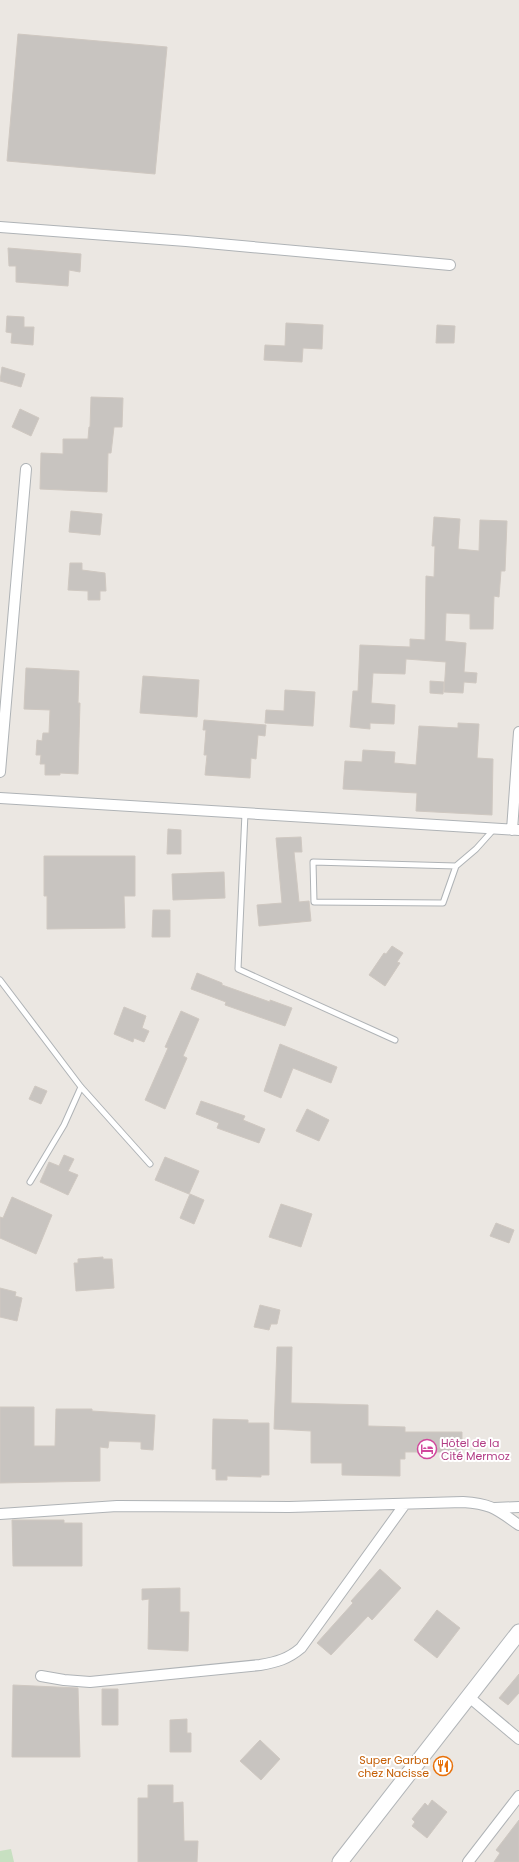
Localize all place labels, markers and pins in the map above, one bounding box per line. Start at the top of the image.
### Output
place label: Hôtel de la Cité Mermoz [441,1435,510,1464]
hotel icon: Hôtel de la Cité Mermoz [416,1438,438,1460]
place label: Super Garba chez Nacisse [358,1752,429,1781]
restaurant icon: Super Garba chez Nacisse [432,1755,454,1777]

